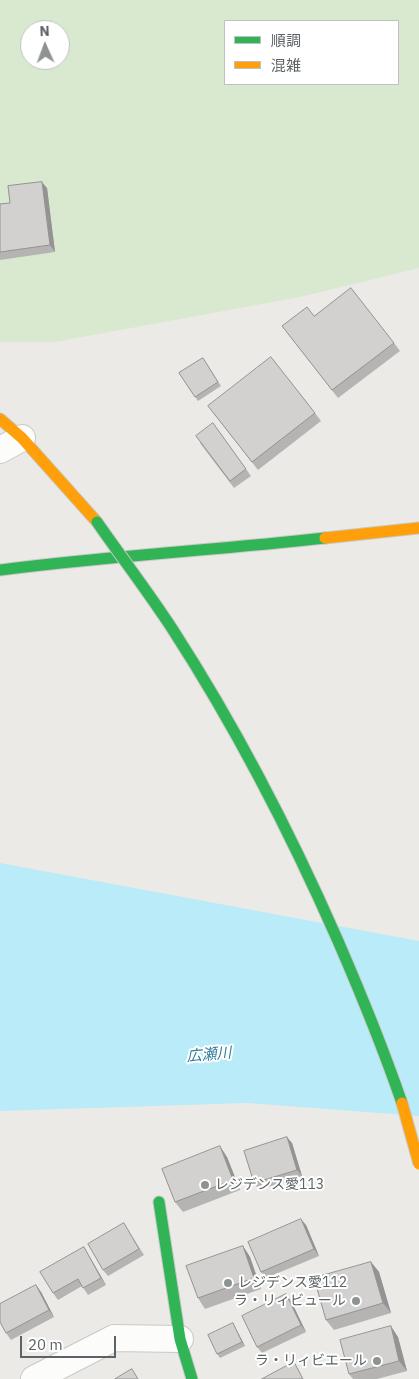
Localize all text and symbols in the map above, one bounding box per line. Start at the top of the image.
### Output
north arrow [20,20,70,70]
legend [224,20,399,85]
text: N [39,22,50,40]
text: 順調 [271,31,301,50]
text: 混雑 [271,56,301,75]
water label: 広瀬川 [186,1044,232,1066]
place label: レジデンス愛113 [215,1177,324,1193]
marker: レジデンス愛113 [199,1179,211,1191]
place label: レジデンス愛112 [238,1275,347,1291]
marker: レジデンス愛112 [222,1277,234,1289]
place label: ラ・リィビュール [234,1293,346,1309]
marker: ラ・リィビュール [350,1295,362,1307]
scale bar [22,1326,119,1358]
text: 20 m [28,1335,63,1354]
place label: ラ・リィビエール [255,1353,367,1369]
marker: ラ・リィビエール [371,1355,383,1367]

